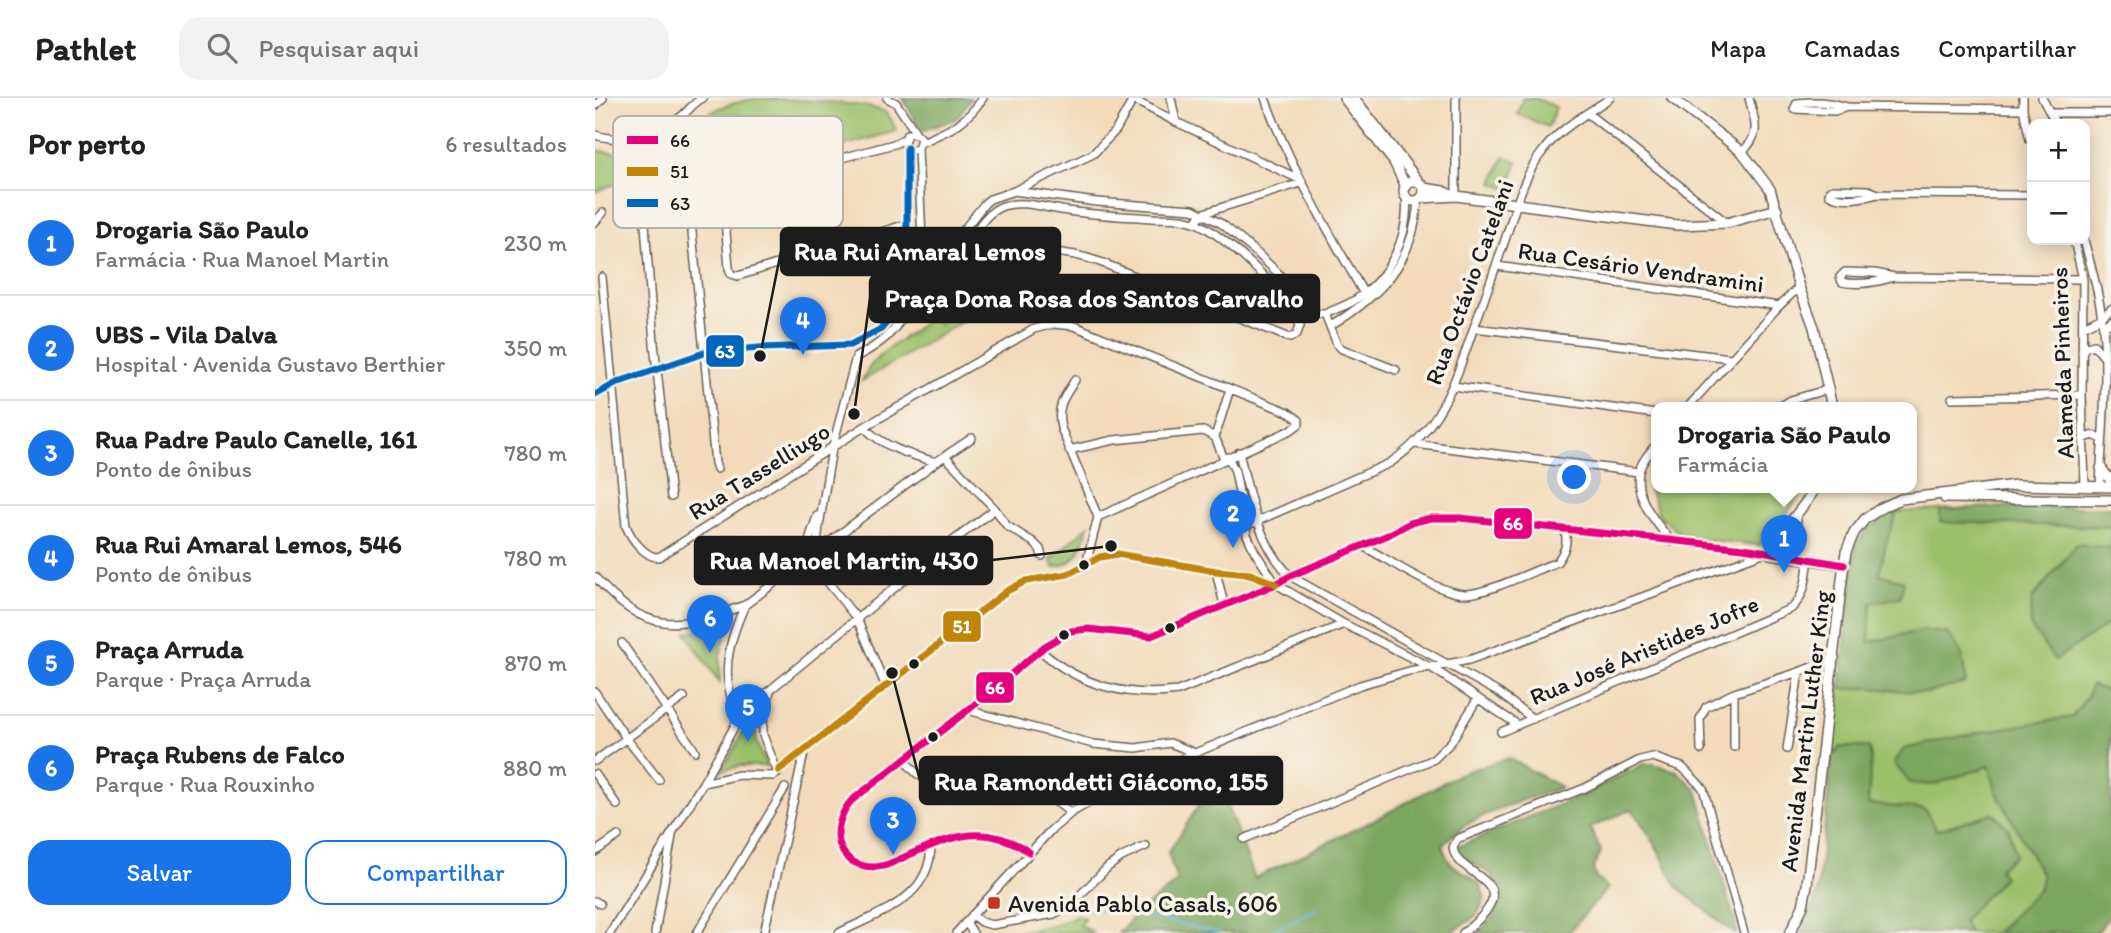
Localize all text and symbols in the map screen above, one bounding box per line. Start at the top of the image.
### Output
search box [179,17,669,80]
text: Pathlet [35,29,137,68]
icon: search [203,29,241,67]
text: Pesquisar aqui [259,32,419,64]
text: Mapa [1710,34,1766,63]
text: Camadas [1804,34,1900,63]
text: Compartilhar [1938,34,2076,63]
legend [613,116,843,228]
map controls [2027,119,2090,245]
button: + [2027,119,2090,182]
text: Por perto [28,125,146,162]
text: 66 [670,129,690,152]
text: 6 resultados [445,130,567,158]
text: 51 [670,160,689,183]
street label: Rua Octávio Catelani [1418,175,1520,389]
button: − [2027,182,2090,245]
text: 63 [670,192,690,215]
text: Drogaria São Paulo [95,213,309,245]
callout: Rua Rui Amaral Lemos [781,228,1060,275]
text: 1 [46,229,56,257]
text: 230 m [504,229,567,257]
text: Rua Rui Amaral Lemos [794,235,1046,267]
street label: Rua Cesário Vendramini [1516,235,1766,299]
text: Farmácia · Rua Manoel Martin [95,245,389,273]
street label: Alameda Pinheiros [2044,267,2080,459]
callout: Praça Dona Rosa dos Santos Carvalho [870,275,1319,322]
text: Praça Dona Rosa dos Santos Carvalho [885,282,1303,314]
pin: 4 [780,297,826,355]
text: UBS - Vila Dalva [95,318,277,350]
text: 2 [45,334,57,362]
text: 350 m [504,334,567,362]
line badge: 63 [705,334,745,368]
text: 63 [715,340,735,363]
text: Hospital · Avenida Gustavo Berthier [95,350,445,378]
popup [1651,402,1917,493]
street label: Rua Tasselliugo [683,416,835,526]
text: Drogaria São Paulo [1677,418,1891,450]
text: Rua Padre Paulo Canelle, 161 [95,423,417,455]
text: 3 [45,439,57,467]
text: 780 m [504,439,567,467]
text: Farmácia [1677,450,1768,478]
text: Ponto de ônibus [95,455,252,483]
your location [1557,460,1591,494]
pin: 2 [1210,490,1256,548]
line badge: 66 [1493,507,1533,540]
text: 66 [1503,512,1523,535]
pin: 1 [1761,515,1807,573]
text: Rua Rui Amaral Lemos, 546 [95,528,402,560]
callout: Rua Manoel Martin, 430 [695,537,992,584]
text: 4 [44,544,58,572]
text: 780 m [504,544,567,572]
text: Rua Manoel Martin, 430 [710,544,979,576]
unlabelled marker [1077,558,1091,572]
text: Ponto de ônibus [95,560,252,588]
street label: Avenida Martin Luther King [1773,588,1837,873]
street label: Rua José Aristides Jofre [1525,589,1763,711]
pin: 6 [687,595,733,653]
line badge: 51 [942,610,982,643]
text: 51 [953,615,972,638]
unlabelled marker [1163,621,1177,635]
unlabelled marker [1057,628,1071,642]
text: Praça Arruda [95,633,244,665]
text: 5 [45,649,57,677]
text: 870 m [504,649,567,677]
unlabelled marker [907,657,921,671]
text: Parque · Praça Arruda [95,665,311,693]
line badge: 66 [975,671,1015,704]
text: 66 [985,676,1005,699]
pin: 5 [725,684,771,742]
unlabelled marker [926,730,940,744]
text: Praça Rubens de Falco [95,738,345,770]
text: 6 [45,754,57,782]
text: 880 m [503,754,567,782]
callout: Rua Ramondetti Giácomo, 155 [920,757,1282,804]
text: Rua Ramondetti Giácomo, 155 [934,765,1268,797]
text: Parque · Rua Rouxinho [95,770,315,798]
pin: 3 [870,797,916,855]
button: Salvar [28,840,291,905]
button: Compartilhar [305,840,567,905]
place label: Avenida Pablo Casals, 606 [1008,889,1278,918]
marker: Avenida Pablo Casals, 606 [986,895,1002,911]

